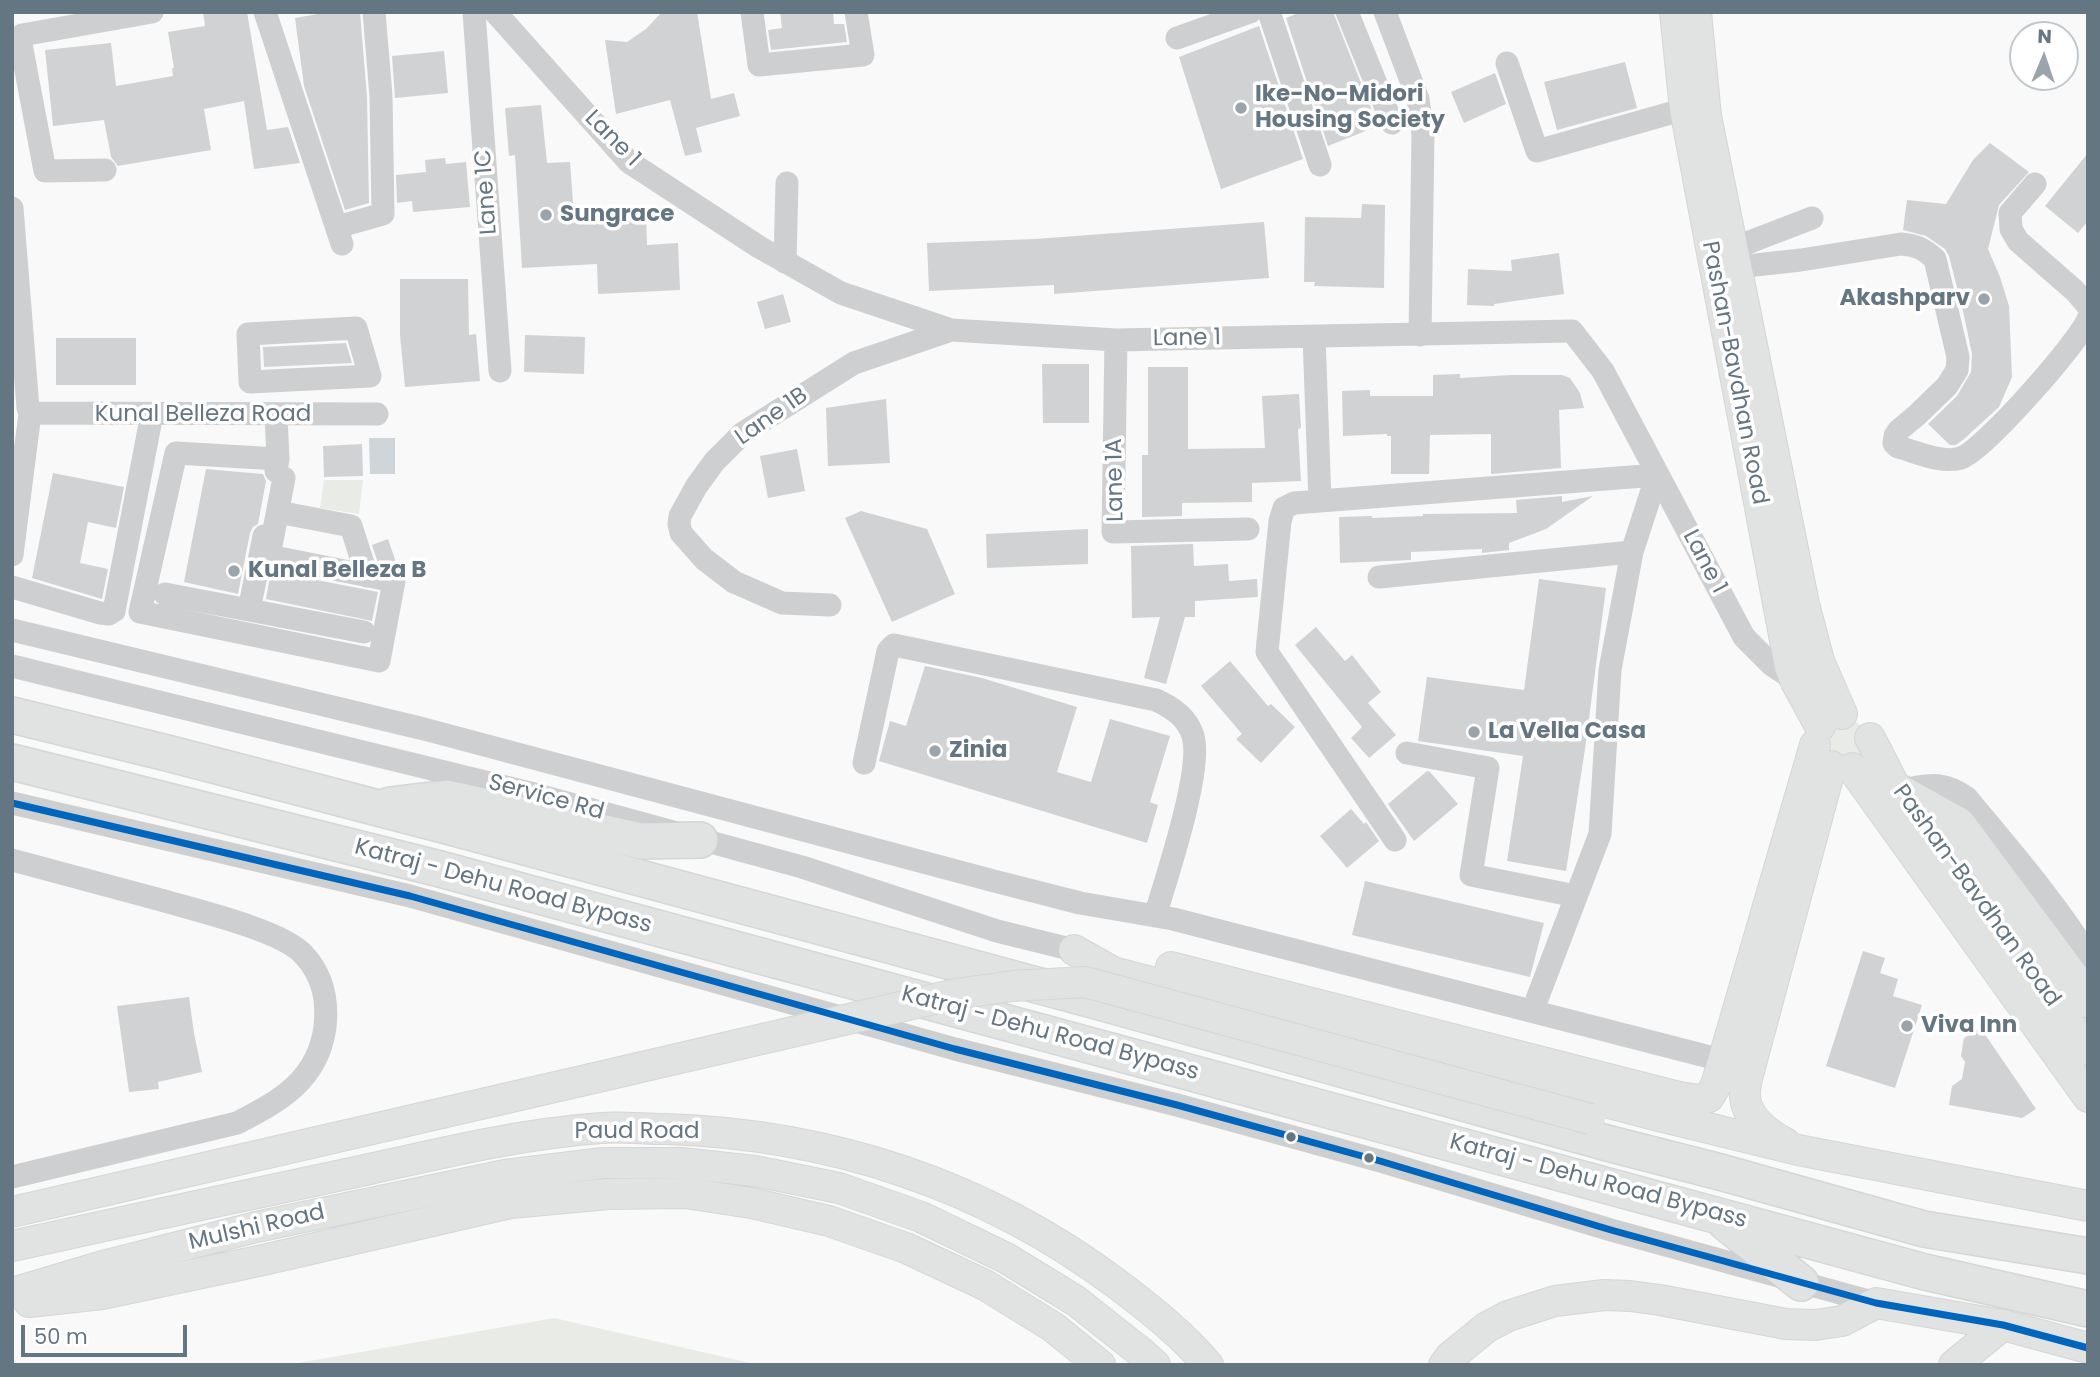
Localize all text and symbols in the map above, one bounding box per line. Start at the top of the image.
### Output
north arrow [2009,21,2079,91]
text: N [2037,23,2052,50]
place label: Ike-No-Midori Housing Society [1255,81,1445,135]
marker: Ike-No-Midori Housing Society [1233,100,1249,116]
street label: Lane 1 [578,105,646,173]
street label: Lane 1C [470,148,504,236]
place label: Sungrace [560,201,674,229]
marker: Sungrace [538,207,554,223]
street label: Pashan-Bavdhan Road [1695,239,1773,507]
place label: Akashparv [1839,285,1970,313]
marker: Akashparv [1976,291,1992,307]
street label: Lane 1 [1153,325,1221,353]
street label: Lane 1B [730,382,814,452]
street label: Kunal Belleza Road [95,401,311,429]
street label: Lane 1A [1101,438,1131,522]
street label: Lane 1 [1676,526,1732,598]
place label: Kunal Belleza B [248,557,426,585]
marker: Kunal Belleza B [226,563,242,579]
place label: La Vella Casa [1488,718,1646,746]
marker: La Vella Casa [1466,724,1482,740]
place label: Zinia [949,737,1007,765]
marker: Zinia [927,743,943,759]
street label: Service Rd [485,769,607,827]
street label: Pashan-Bavdhan Road [1886,780,2066,1012]
street label: Katraj - Dehu Road Bypass [351,834,655,940]
street label: Katraj - Dehu Road Bypass [898,981,1202,1087]
place label: Viva Inn [1921,1012,2017,1040]
marker: Viva Inn [1899,1018,1915,1034]
street label: Paud Road [574,1118,700,1146]
street label: Katraj - Dehu Road Bypass [1446,1129,1750,1235]
unlabelled marker [1284,1130,1298,1144]
unlabelled marker [1362,1151,1376,1165]
street label: Mulshi Road [186,1199,328,1257]
scale bar [24,1310,191,1354]
text: 50 m [34,1322,88,1351]

